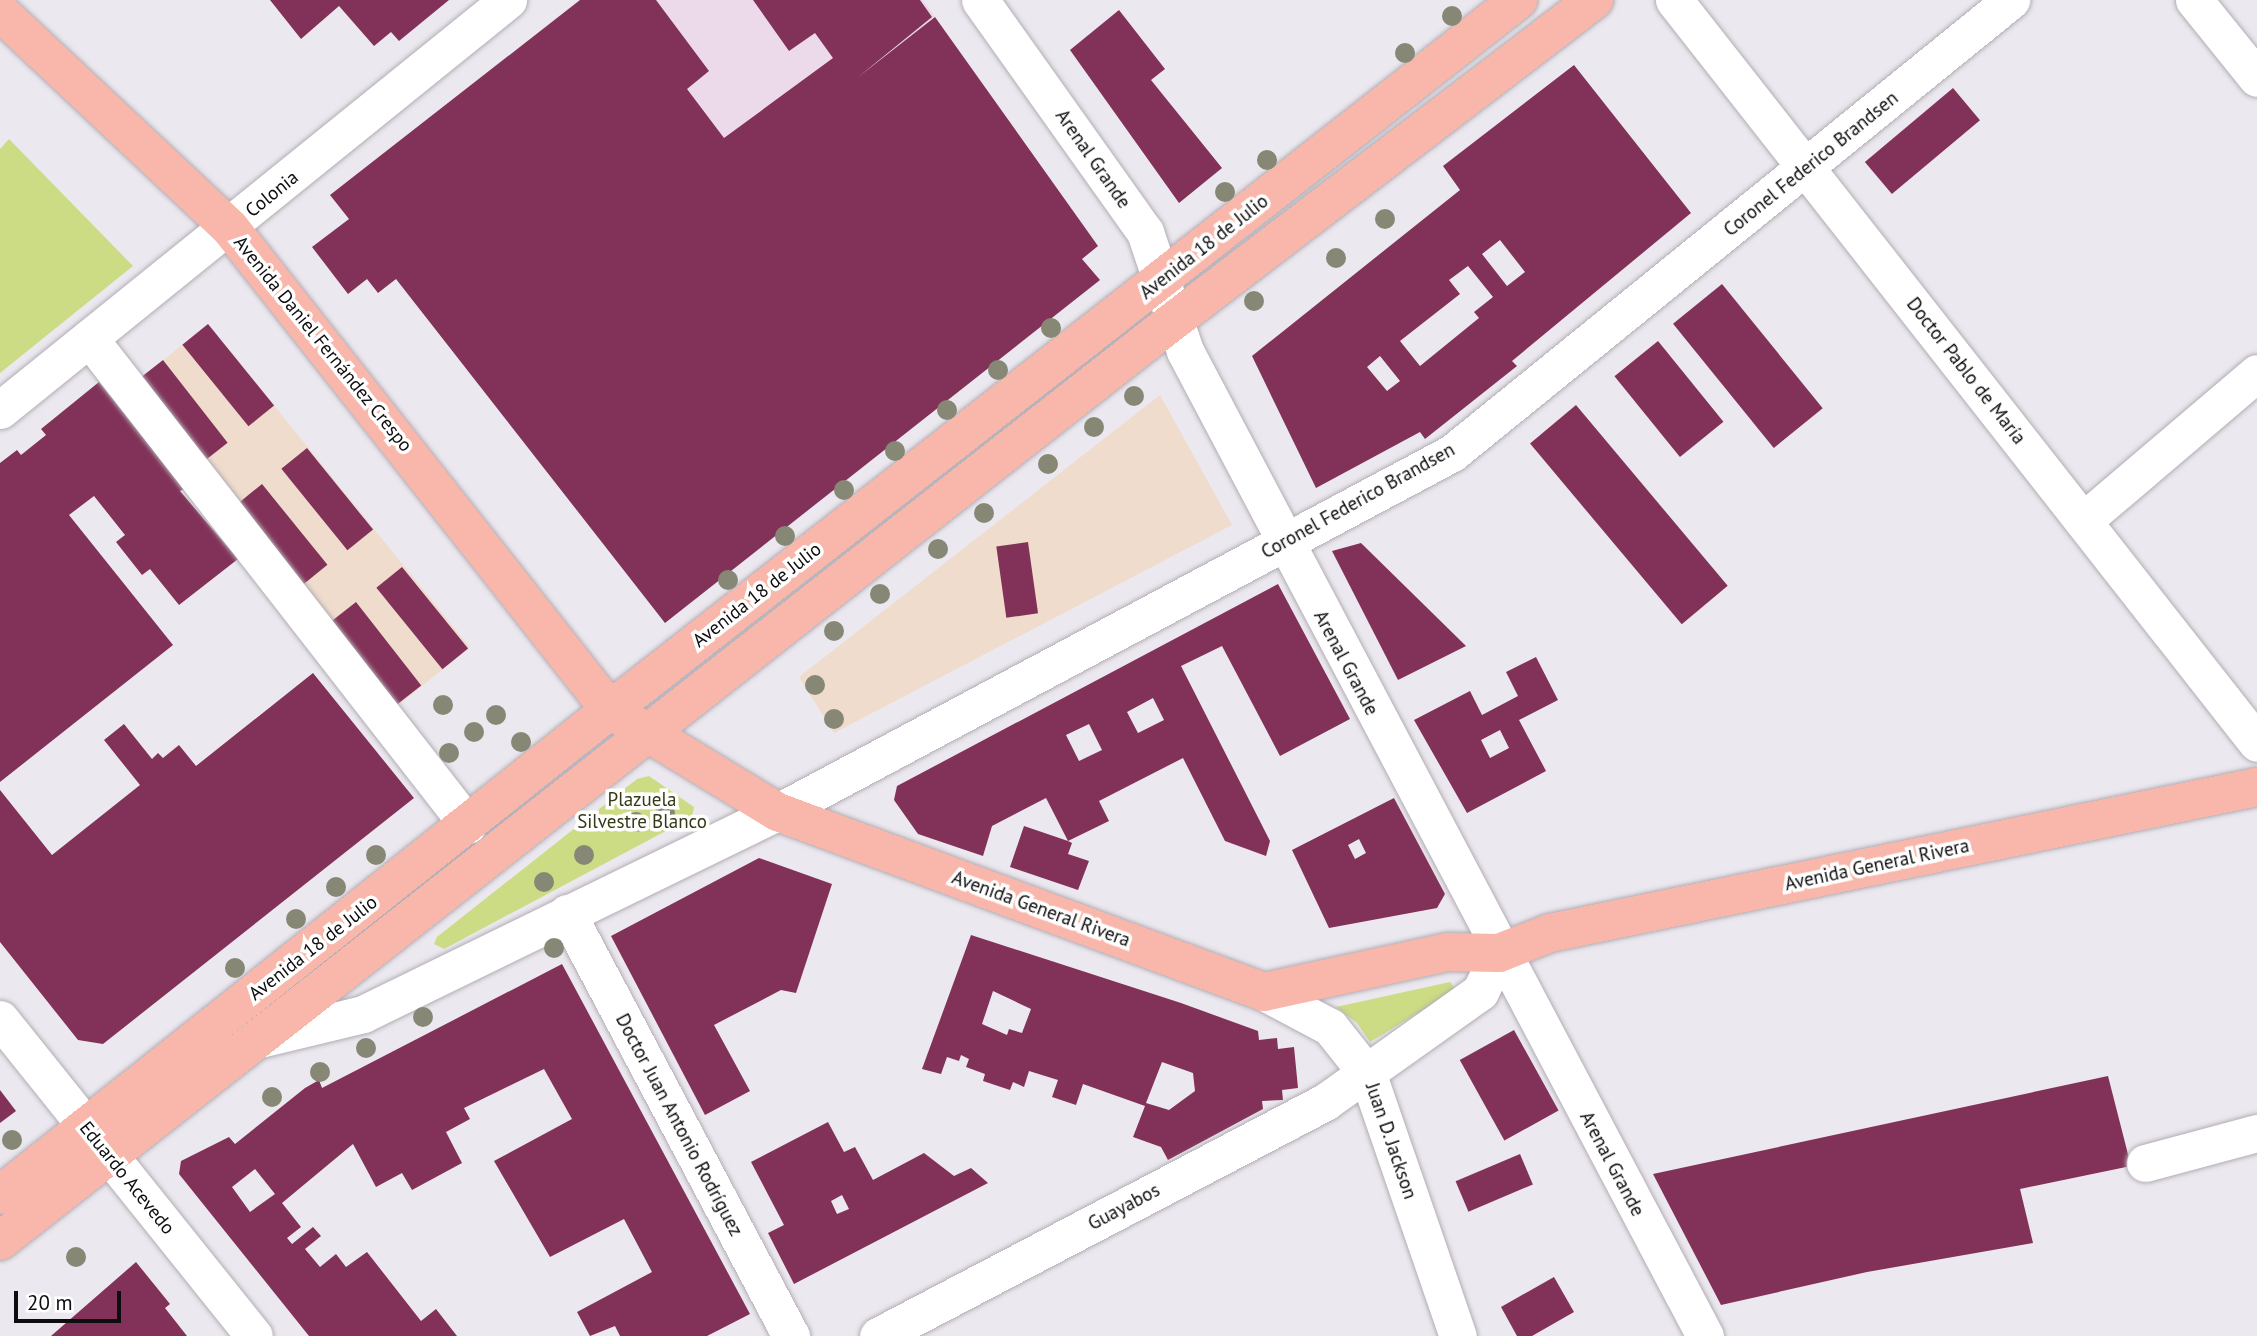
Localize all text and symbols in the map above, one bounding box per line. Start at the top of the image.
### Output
street label: Coronel Federico Brandsen [1719,87,1903,241]
street label: Arenal Grande [1051,105,1135,213]
street label: Colonia [241,166,303,222]
street label: Avenida 18 de Julio [1135,190,1273,304]
street label: Avenida Daniel Fernández Crespo [229,231,417,457]
street label: Doctor Pablo de María [1902,293,2030,449]
street label: Coronel Federico Brandsen [1257,438,1459,564]
street label: Avenida 18 de Julio [688,538,826,652]
street label: Arenal Grande [1309,607,1383,719]
park label: Plazuela Silvestre Blanco [577,789,707,833]
street label: Avenida General Rivera [1783,834,1971,896]
street label: Avenida General Rivera [949,866,1133,952]
street label: Avenida 18 de Julio [244,891,382,1005]
street label: Doctor Juan Antonio Rodríguez [610,1010,748,1240]
street label: Juan D. Jackson [1360,1079,1422,1203]
street label: Arenal Grande [1575,1108,1649,1220]
street label: Eduardo Acevedo [74,1117,180,1239]
street label: Guayabos [1084,1179,1164,1235]
scale bar [18,1276,124,1320]
text: 20 m [27,1289,73,1316]

